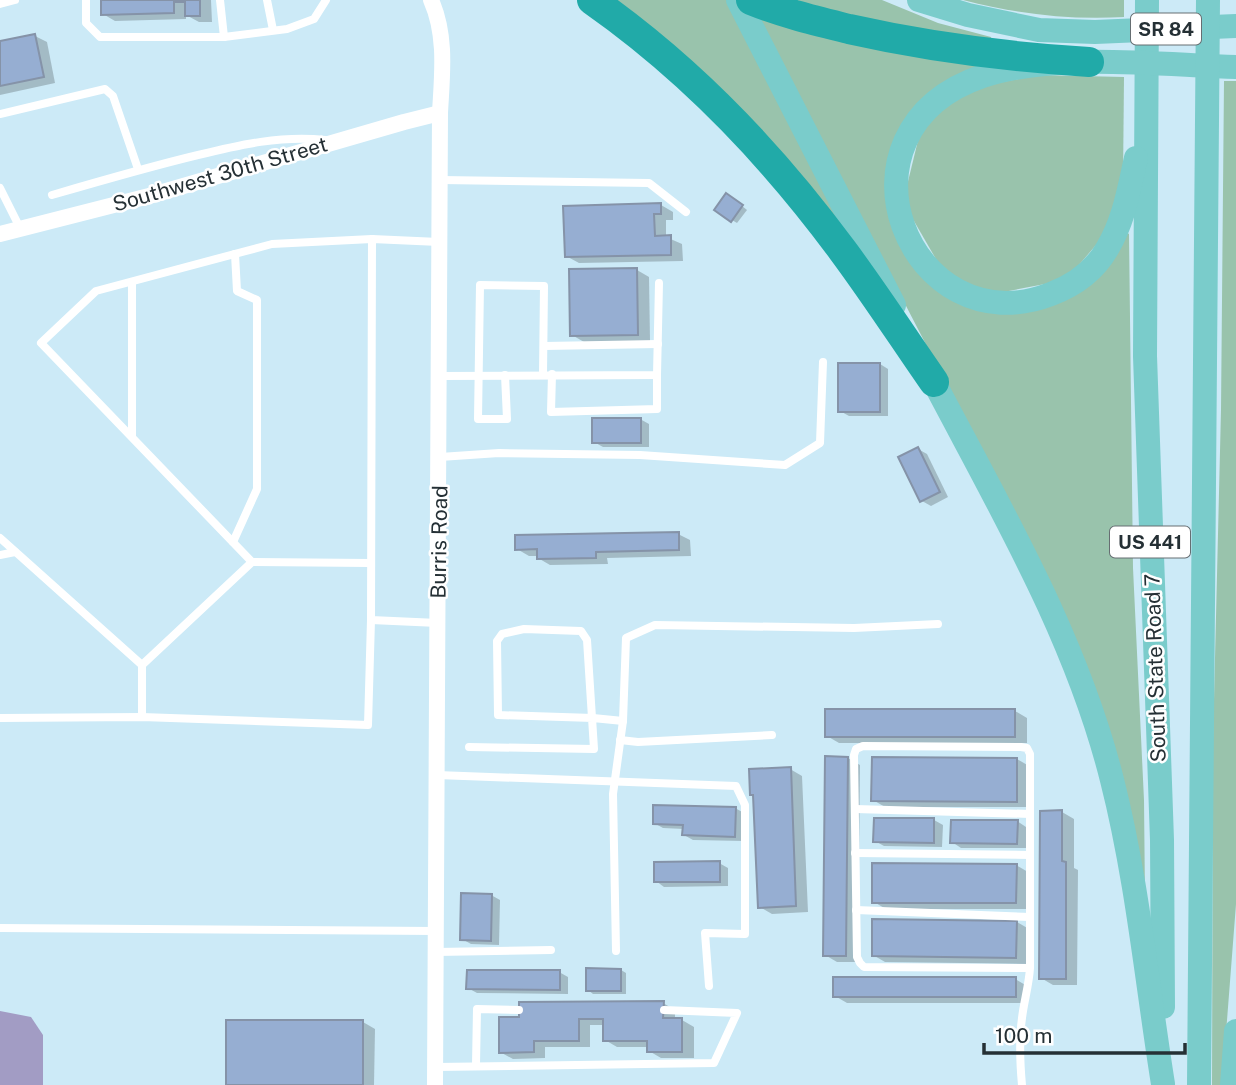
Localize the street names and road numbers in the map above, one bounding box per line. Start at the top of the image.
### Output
road number: SR 84 [1131,14,1201,44]
street label: Southwest 30th Street [110,131,330,217]
street label: Burris Road [426,485,452,599]
road number: US 441 [1110,526,1190,558]
street label: South State Road 7 [1139,573,1171,763]

